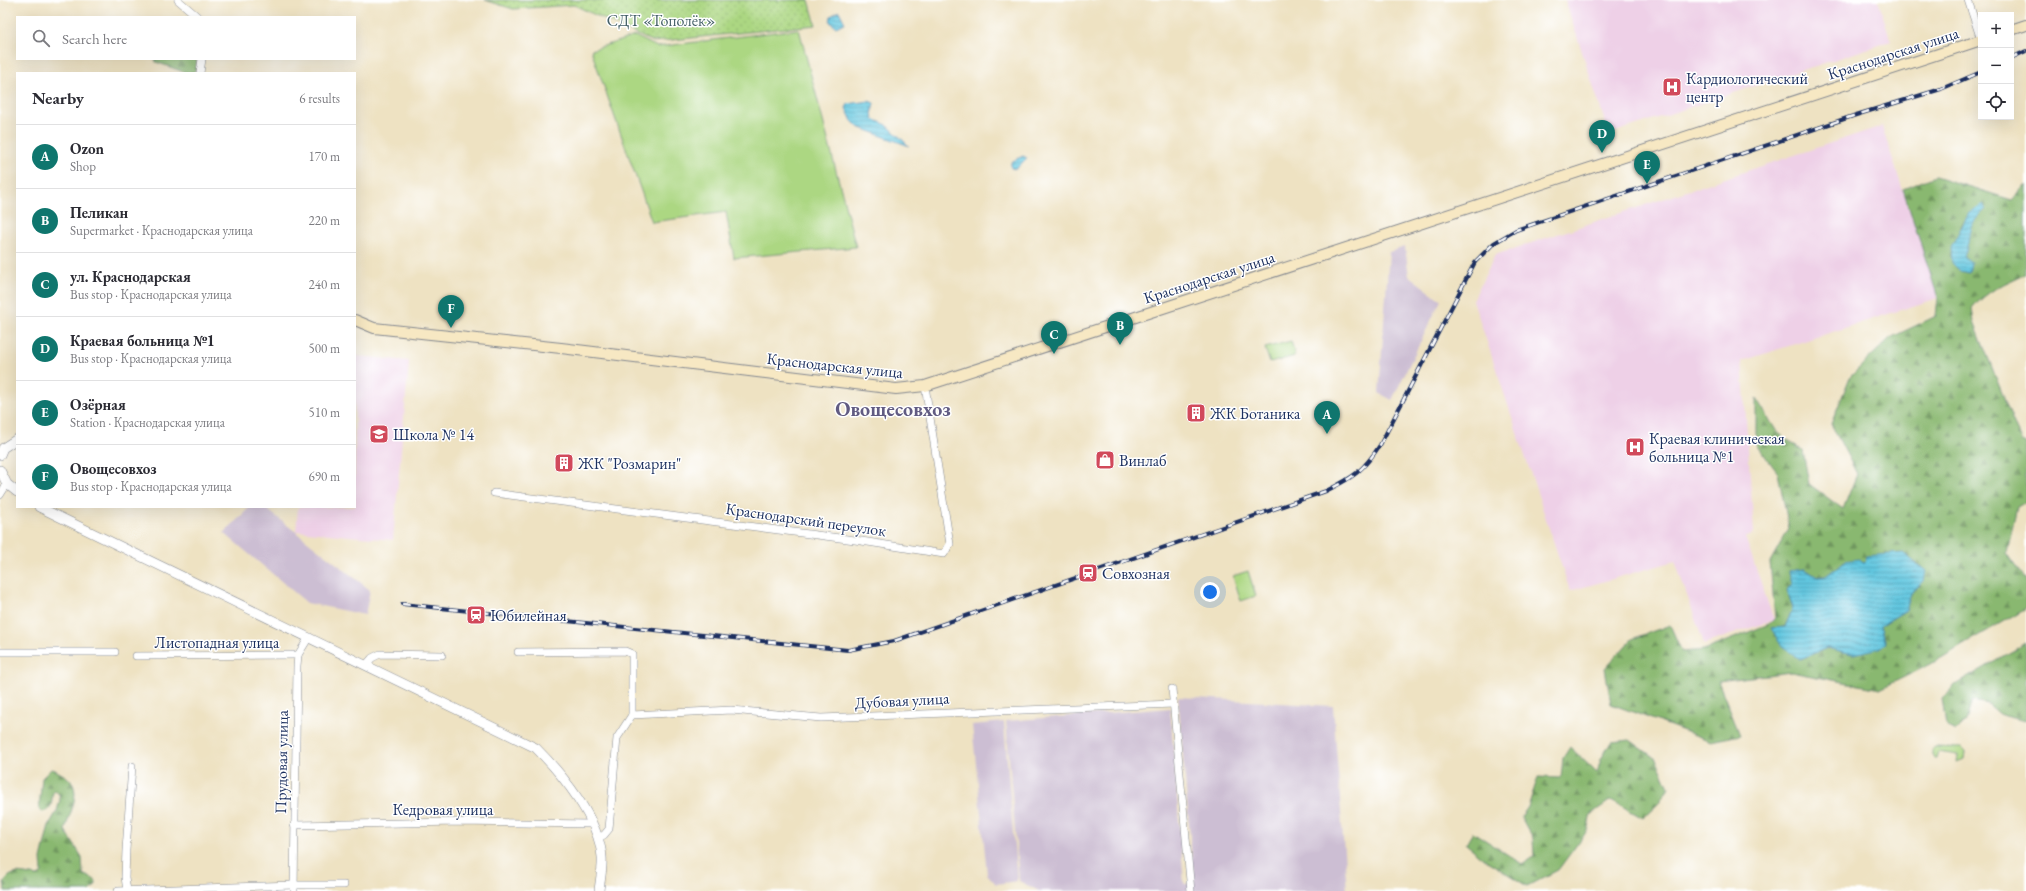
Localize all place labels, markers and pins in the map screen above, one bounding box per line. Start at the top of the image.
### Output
place label: Кардиологический центр [1686,68,1808,107]
hospital icon: Кардиологический центр [1661,76,1683,98]
pin: D [1589,120,1615,153]
pin: E [1634,151,1660,184]
pin: F [438,295,464,328]
pin: B [1107,312,1133,345]
pin: C [1041,321,1067,354]
pin: A [1314,401,1340,434]
building icon: ЖК Ботаника [1185,402,1207,424]
place label: ЖК Ботаника [1209,403,1301,424]
school or university icon: Школа № 14 [368,423,390,445]
place label: Школа № 14 [393,424,474,445]
place label: Краевая клиническая больница №1 [1649,428,1785,467]
hospital icon: Краевая клиническая больница №1 [1624,436,1646,458]
shop icon: Винлаб [1094,449,1116,471]
place label: Винлаб [1119,450,1167,471]
building icon: ЖК "Розмарин" [553,452,575,474]
place label: ЖК "Розмарин" [577,453,681,474]
station icon: Совхозная [1077,562,1099,584]
place label: Совхозная [1102,563,1170,584]
station icon: Юбилейная [465,604,487,626]
place label: Юбилейная [490,605,567,626]

